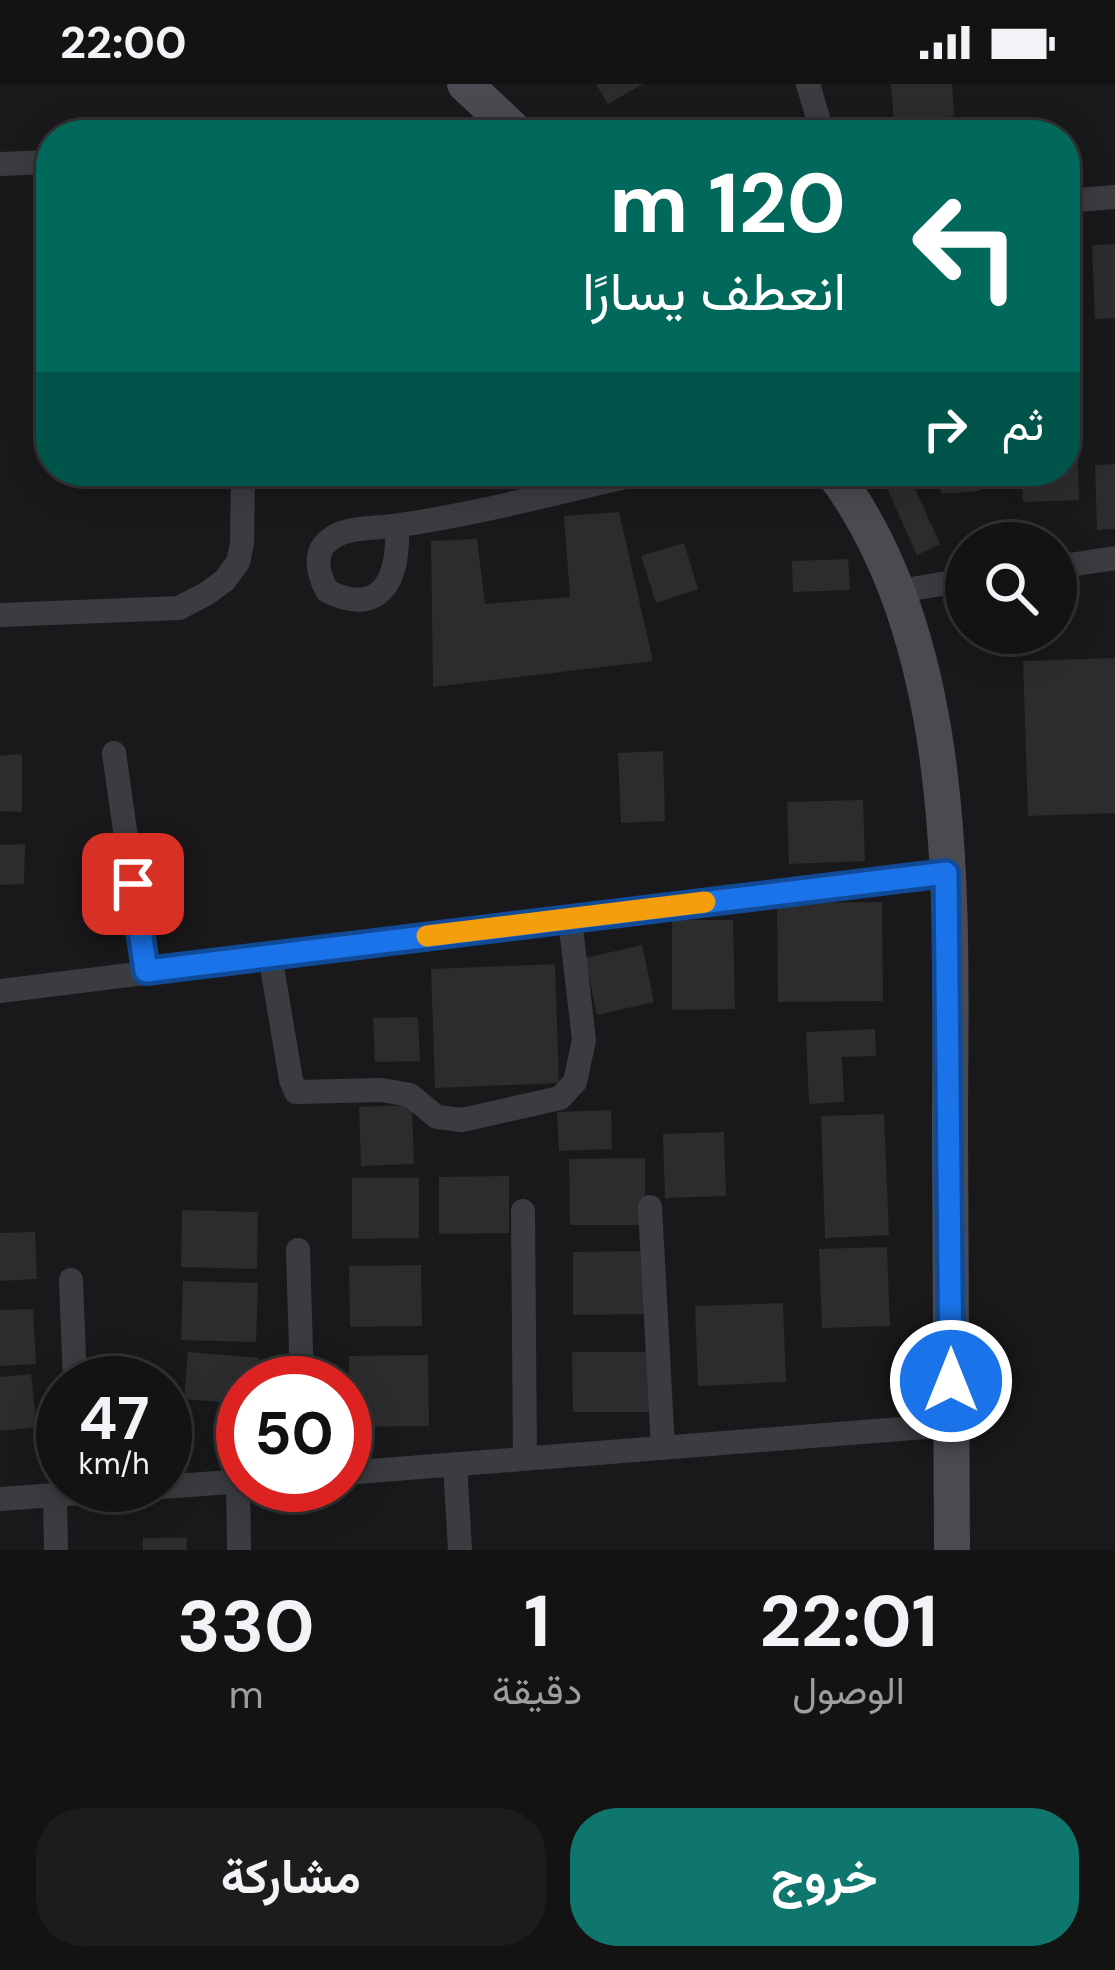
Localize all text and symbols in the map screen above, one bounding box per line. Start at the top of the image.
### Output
text: 22:00 [60,13,187,72]
text: 120 m [609,149,846,258]
icon: left [888,168,1044,324]
text: انعطف يسارًا [582,256,846,327]
text: ثم [1002,395,1044,454]
icon: right [912,396,978,462]
map controls [945,522,1077,654]
button: search [945,522,1077,654]
pin [82,833,184,935]
icon: arrive [100,851,166,917]
position arrow [888,1318,1014,1444]
speed limit sign: 50 [216,1356,372,1512]
text: 47 [78,1379,150,1458]
text: km/h [79,1444,149,1483]
text: 1 [524,1575,550,1668]
text: 22:01 [760,1575,938,1668]
text: 330 [177,1580,315,1673]
text: دقيقة [492,1665,582,1716]
text: الوصول [792,1665,905,1716]
text: m [229,1669,263,1720]
button: مشاركة [36,1808,546,1946]
button: خروج [570,1808,1079,1946]

